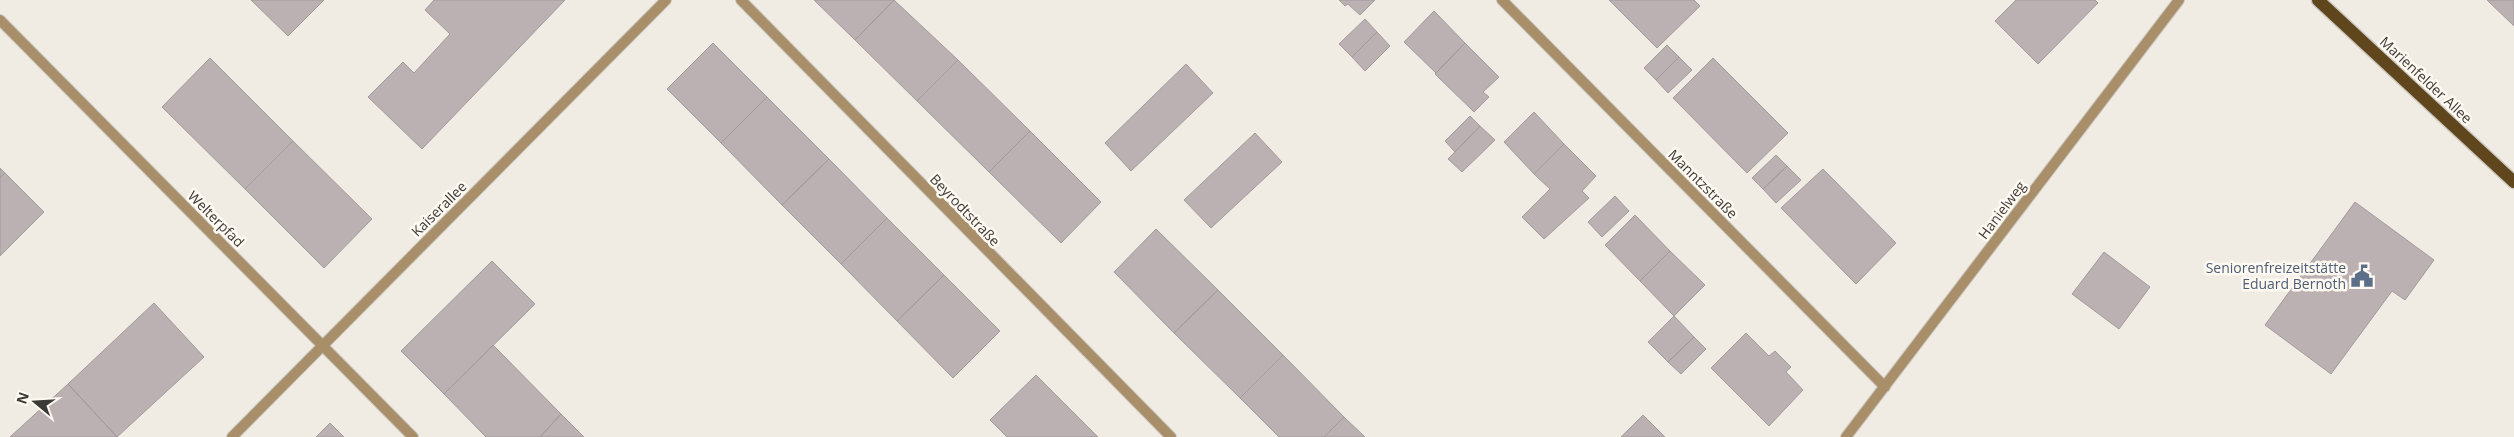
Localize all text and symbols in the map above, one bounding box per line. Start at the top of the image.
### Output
street label: Marienfelder Allee [2376,32,2477,127]
street label: Manntzstraße [1665,145,1742,223]
street label: Beyrodtstraße [926,169,1005,250]
street label: Kaiserallee [407,177,470,240]
street label: Hanielweg [1974,177,2030,243]
street label: Welterpfad [184,186,249,251]
place label: Seniorenfreizeitstätte Eduard Bernoth [2206,258,2346,293]
public building icon: Seniorenfreizeitstätte Eduard Bernoth [2349,263,2375,289]
north arrow [10,377,60,427]
text: N [11,389,33,406]

